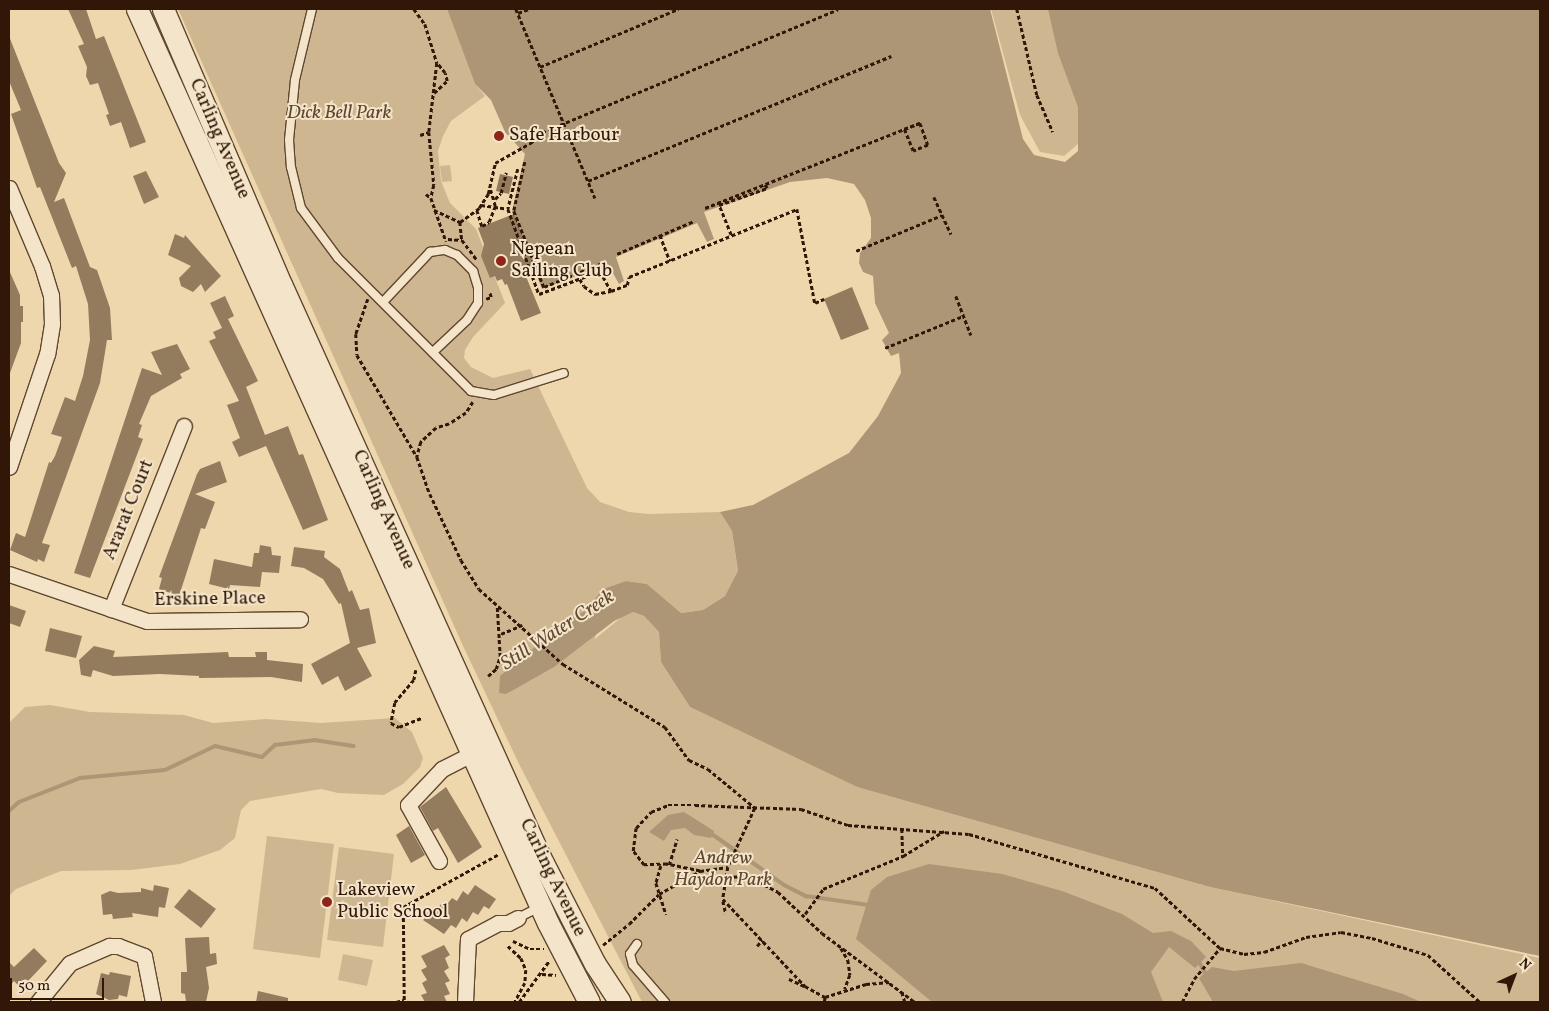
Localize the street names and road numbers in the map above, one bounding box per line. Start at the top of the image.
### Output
street label: Carling Avenue [183,76,255,202]
street label: Carling Avenue [347,447,419,573]
street label: Ararat Court [99,456,159,564]
street label: Erskine Place [154,588,266,612]
street label: Carling Avenue [514,815,590,941]

